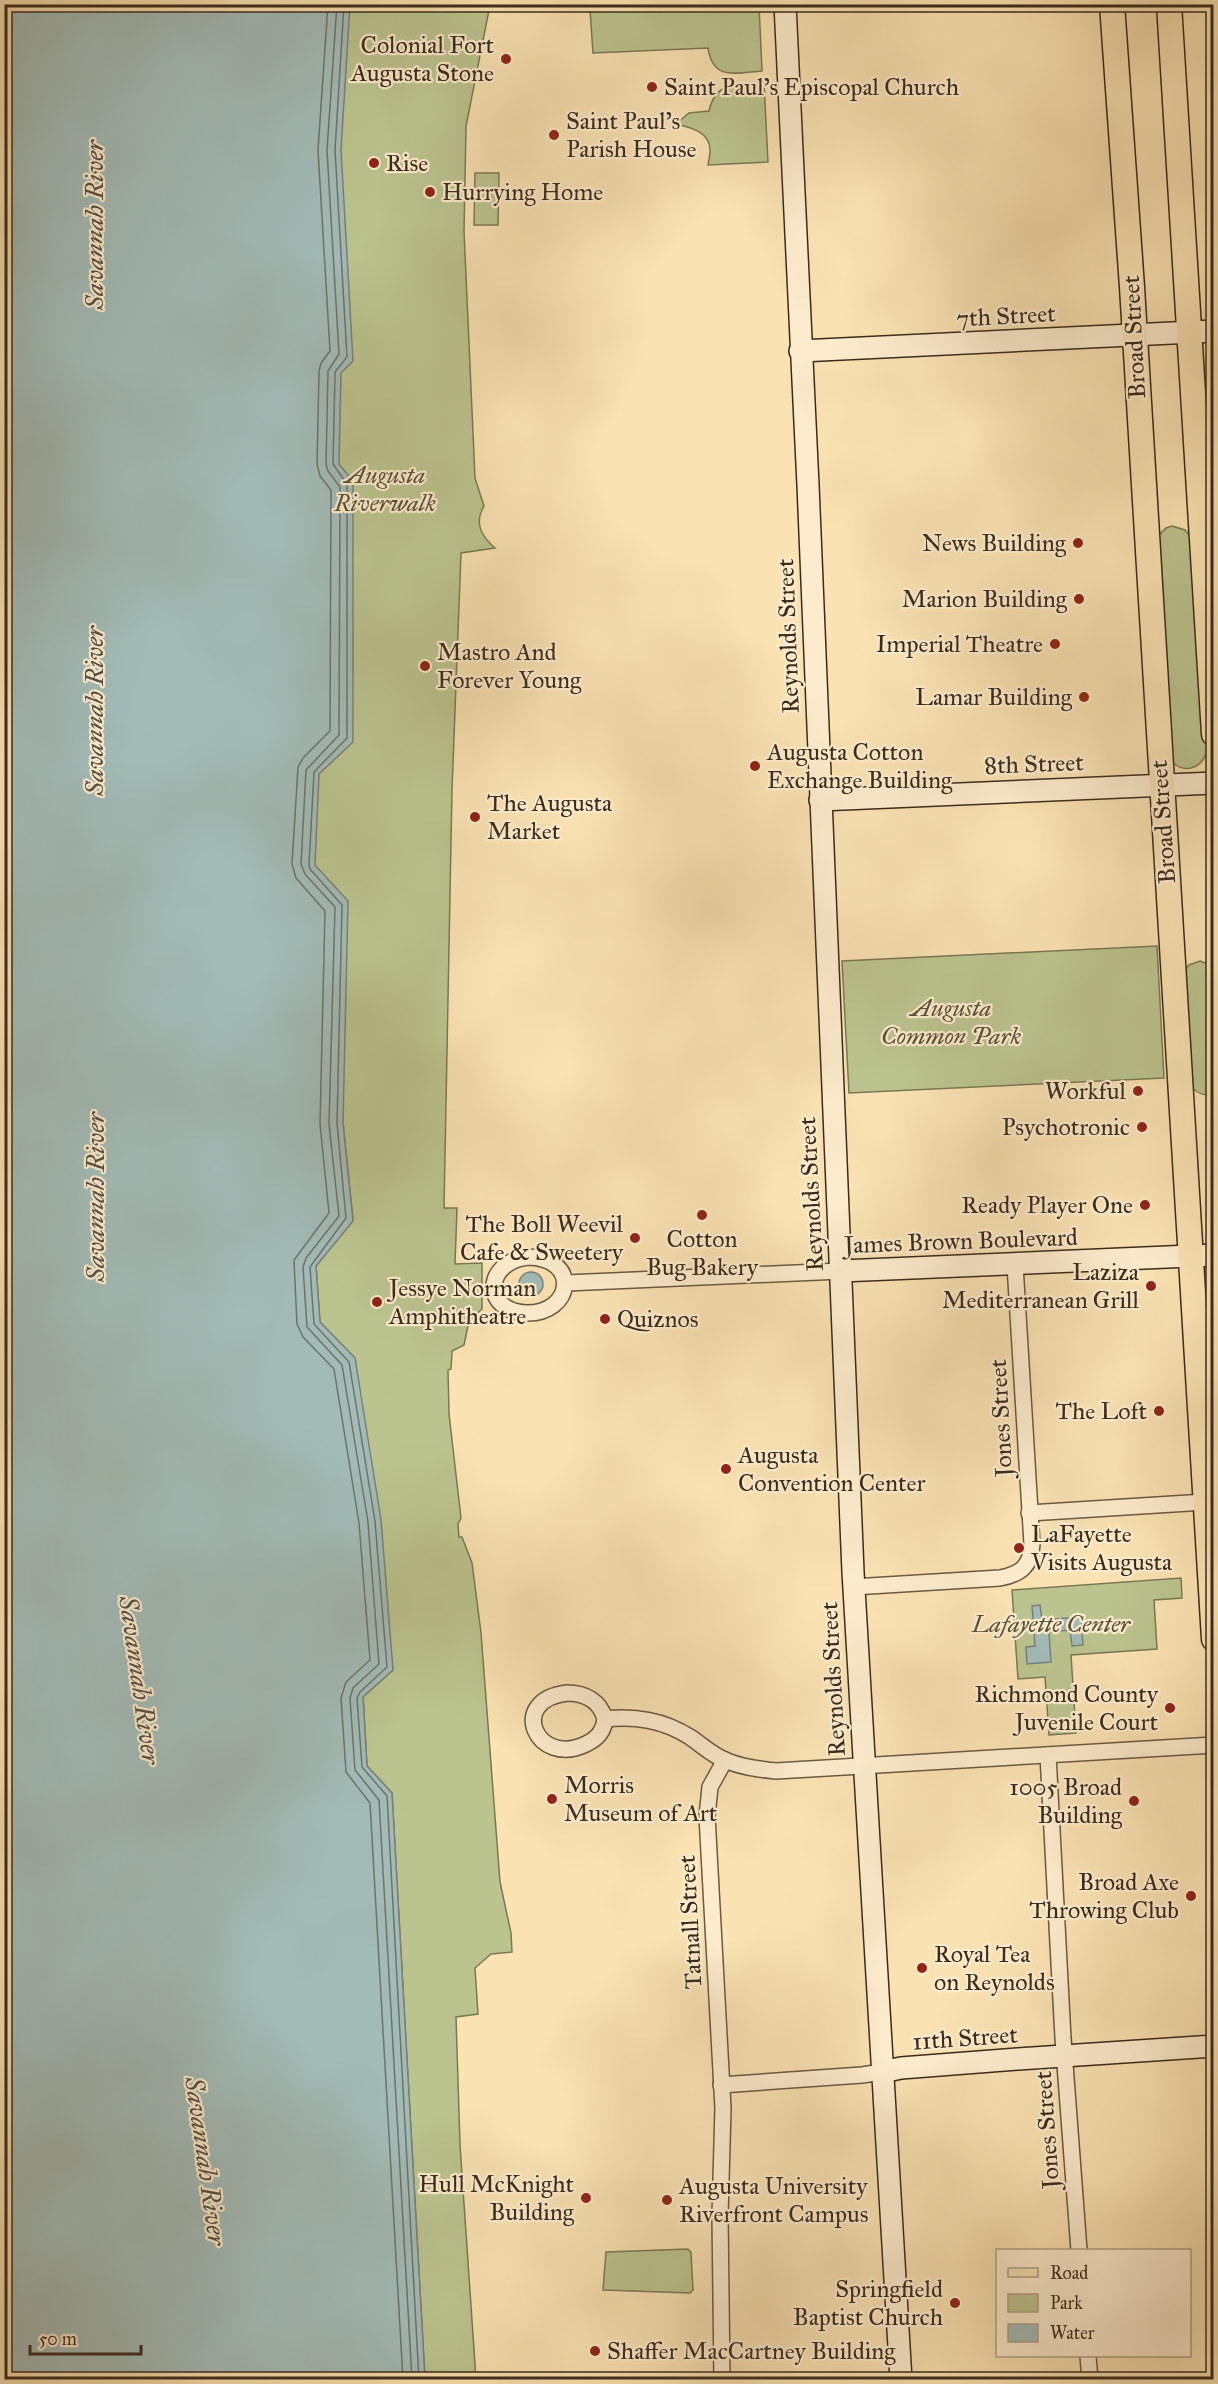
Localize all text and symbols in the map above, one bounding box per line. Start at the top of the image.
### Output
place label: Colonial Fort Augusta Stone [350,30,495,88]
marker: Colonial Fort Augusta Stone [499,52,513,66]
place label: Saint Paul's Episcopal Church [664,72,959,102]
marker: Saint Paul's Episcopal Church [645,80,659,94]
place label: Saint Paul’s Parish House [566,106,697,164]
marker: Saint Paul’s Parish House [547,128,561,142]
water label: Savannah River [78,139,110,311]
place label: Rise [386,148,428,178]
marker: Rise [367,156,381,170]
place label: Hurrying Home [442,177,603,207]
marker: Hurrying Home [423,185,437,199]
street label: Broad Street [1116,274,1152,400]
street label: 7th Street [956,298,1057,334]
park label: Augusta Riverwalk [333,460,436,518]
place label: News Building [922,528,1067,558]
marker: News Building [1071,536,1085,550]
street label: Reynolds Street [770,558,806,714]
place label: Marion Building [902,584,1068,614]
marker: Marion Building [1072,592,1086,606]
water label: Savannah River [78,625,110,797]
place label: Imperial Theatre [876,629,1043,659]
place label: Mastro And Forever Young [437,637,582,695]
marker: Imperial Theatre [1048,637,1062,651]
marker: Mastro And Forever Young [418,659,432,673]
place label: Lamar Building [915,682,1073,712]
marker: Lamar Building [1077,690,1091,704]
place label: Augusta Cotton Exchange Building [766,737,953,795]
street label: 8th Street [984,747,1085,781]
marker: Augusta Cotton Exchange Building [748,759,762,773]
street label: Broad Street [1144,759,1182,885]
place label: The Augusta Market [487,788,613,846]
marker: The Augusta Market [468,810,482,824]
park label: Augusta Common Park [881,993,1021,1051]
place label: Workful [1045,1076,1126,1106]
marker: Workful [1131,1084,1145,1098]
water label: Savannah River [79,1111,111,1283]
place label: Psychotronic [1002,1112,1130,1142]
street label: Reynolds Street [792,1115,830,1272]
marker: Psychotronic [1135,1120,1149,1134]
place label: Ready Player One [961,1190,1133,1220]
marker: Ready Player One [1138,1198,1152,1212]
marker: Cotton Bug Bakery [695,1208,709,1222]
place label: The Boll Weevil Cafe & Sweetery [460,1209,624,1267]
street label: James Brown Boulevard [841,1222,1078,1260]
place label: Cotton Bug Bakery [646,1224,759,1282]
marker: The Boll Weevil Cafe & Sweetery [628,1231,642,1245]
place label: Laziza Mediterranean Grill [942,1257,1140,1315]
place label: Jessye Norman Amphitheatre [386,1273,536,1331]
marker: Laziza Mediterranean Grill [1144,1279,1158,1293]
marker: Jessye Norman Amphitheatre [370,1295,384,1309]
place label: Quiznos [617,1304,698,1334]
marker: Quiznos [598,1312,612,1326]
street label: Jones Street [983,1358,1019,1481]
place label: The Loft [1056,1396,1148,1426]
marker: The Loft [1152,1404,1166,1418]
place label: Augusta Convention Center [737,1440,926,1498]
marker: Augusta Convention Center [719,1462,733,1476]
place label: LaFayette Visits Augusta [1030,1519,1173,1577]
marker: LaFayette Visits Augusta [1012,1541,1026,1555]
water label: Savannah River [112,1593,168,1767]
street label: Reynolds Street [814,1600,852,1757]
park label: Lafayette Center [971,1609,1132,1639]
place label: Richmond County Juvenile Court [975,1679,1159,1737]
marker: Richmond County Juvenile Court [1163,1701,1177,1715]
place label: Morris Museum of Art [564,1770,718,1828]
place label: 1005 Broad Building [1009,1772,1123,1830]
marker: Morris Museum of Art [545,1792,559,1806]
marker: 1005 Broad Building [1127,1794,1141,1808]
street label: Tatnall Street [671,1854,708,1990]
place label: Broad Axe Throwing Club [1029,1867,1179,1925]
marker: Broad Axe Throwing Club [1184,1889,1198,1903]
place label: Royal Tea on Reynolds [934,1939,1055,1997]
marker: Royal Tea on Reynolds [915,1961,929,1975]
street label: 11th Street [911,2019,1019,2057]
street label: Jones Street [1028,2070,1066,2193]
water label: Savannah River [178,2074,234,2248]
place label: Hull McKnight Building [419,2169,575,2227]
place label: Augusta University Riverfront Campus [678,2171,868,2229]
marker: Hull McKnight Building [579,2191,593,2205]
marker: Augusta University Riverfront Campus [660,2193,674,2207]
legend [996,2249,1191,2357]
text: Road [1050,2262,1088,2284]
place label: Springfield Baptist Church [793,2274,943,2332]
text: Park [1050,2292,1083,2314]
marker: Springfield Baptist Church [948,2296,962,2310]
scale bar [30,2318,141,2356]
text: Water [1050,2322,1095,2344]
text: 50 m [39,2328,77,2350]
place label: Shaffer MacCartney Building [607,2336,896,2366]
marker: Shaffer MacCartney Building [588,2344,602,2358]

